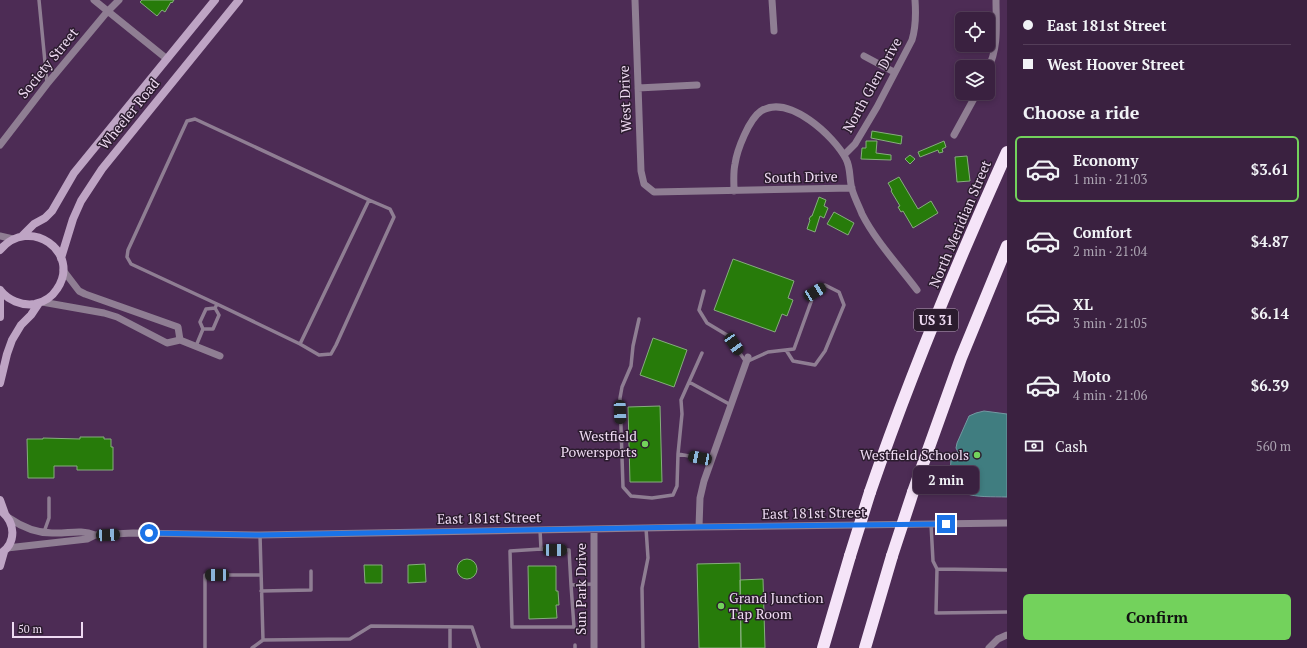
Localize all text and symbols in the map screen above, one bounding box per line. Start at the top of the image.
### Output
map controls [955,12,995,100]
button: locate [955,12,995,52]
text: East 181st Street [1047,15,1166,35]
street label: Society Street [13,23,83,102]
street label: North Glen Drive [838,34,906,136]
text: West Hoover Street [1047,54,1185,74]
button: layers [955,60,995,100]
street label: West Drive [614,65,635,133]
street label: Wheeler Road [94,74,163,153]
text: Choose a ride [1023,100,1139,124]
text: Economy [1073,150,1138,170]
icon: car [1025,151,1061,187]
street label: North Meridian Street [924,156,995,291]
text: $3.61 [1251,159,1289,179]
street label: South Drive [764,166,838,187]
text: 1 min · 21:03 [1073,170,1147,188]
text: Comfort [1073,222,1132,242]
icon: car [1025,223,1061,259]
text: $4.87 [1251,231,1289,251]
text: 2 min · 21:04 [1073,242,1147,260]
car [802,281,828,303]
text: XL [1073,294,1093,314]
icon: car [1025,295,1061,331]
text: $6.14 [1251,303,1289,323]
road number: US 31 [914,309,958,331]
text: 3 min · 21:05 [1073,314,1147,332]
car [722,331,746,357]
text: Moto [1073,366,1111,386]
icon: car [1025,367,1061,403]
text: $6.39 [1251,375,1289,395]
text: 4 min · 21:06 [1073,386,1147,404]
car [614,400,626,424]
place label: Westfield Powersports [561,426,637,461]
icon: cash [1023,435,1045,457]
text: Cash [1055,436,1088,456]
text: 560 m [1256,437,1291,455]
marker: Westfield Powersports [640,439,650,449]
place label: Westfield Schools [860,445,969,464]
car [687,450,713,466]
marker: Westfield Schools [972,450,982,460]
callout: 2 min [913,466,979,494]
text: 2 min [928,471,964,489]
street label: East 181st Street [762,502,867,523]
street label: East 181st Street [437,507,542,528]
route end [937,515,955,533]
route start [140,524,158,542]
car [96,528,120,542]
street label: Sun Park Drive [571,543,590,635]
car [543,544,567,556]
car [205,569,229,581]
place label: Grand Junction Tap Room [729,588,824,623]
button: Confirm [1023,594,1291,640]
marker: Grand Junction Tap Room [716,601,726,611]
scale bar [12,620,83,639]
text: 50 m [18,622,42,636]

